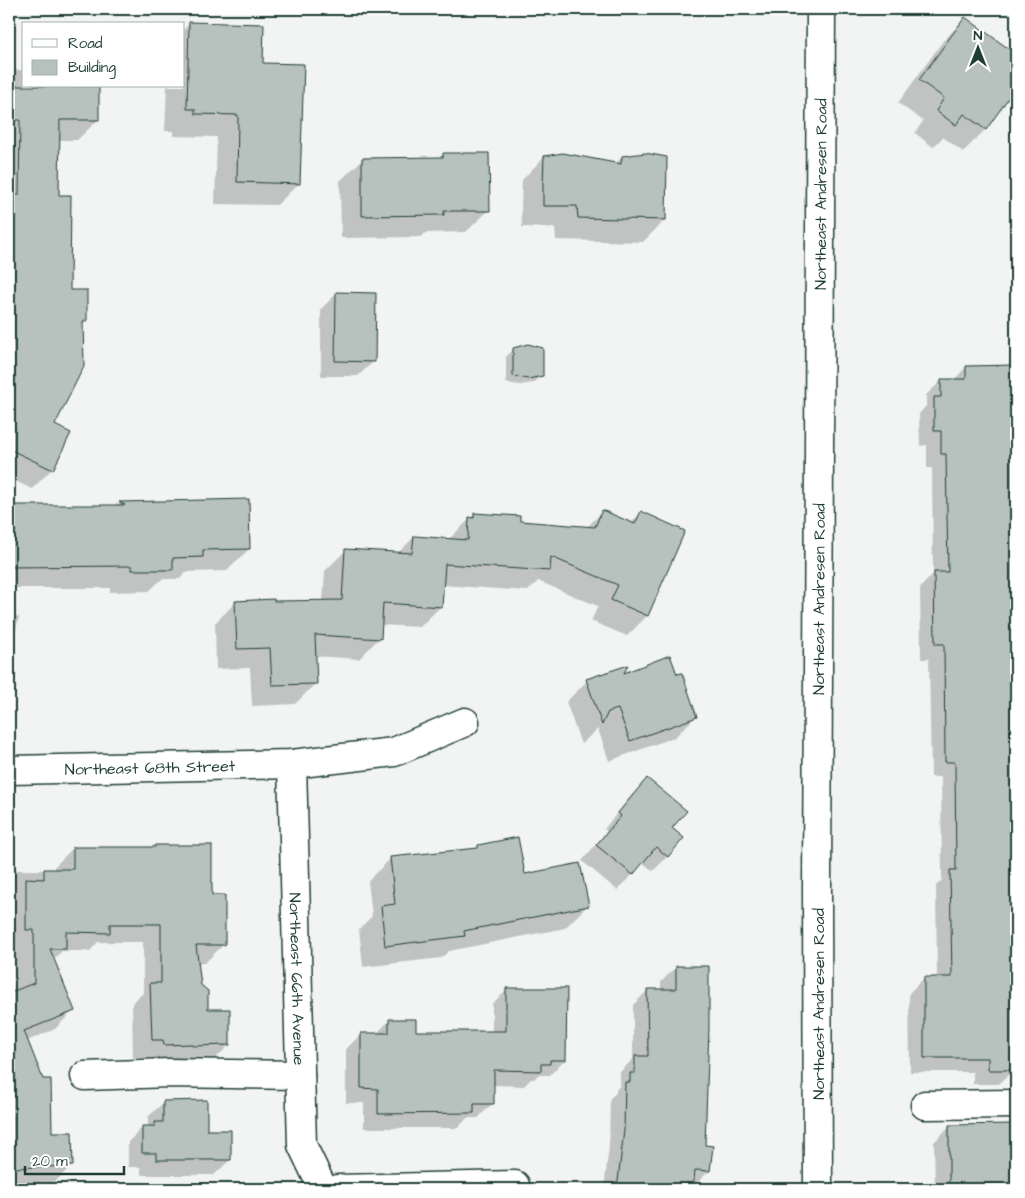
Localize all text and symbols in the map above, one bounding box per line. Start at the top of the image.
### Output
legend [22,22,185,88]
north arrow [952,22,1002,72]
text: N [974,26,983,46]
text: Road [68,33,103,54]
text: Building [68,57,116,79]
street label: Northeast Andresen Road [810,98,833,290]
street label: Northeast Andresen Road [808,503,831,695]
street label: Northeast 68th Street [65,755,236,781]
street label: Northeast 66th Avenue [283,892,310,1066]
street label: Northeast Andresen Road [808,908,830,1100]
scale bar [25,1143,124,1175]
text: 20 m [32,1151,68,1172]

